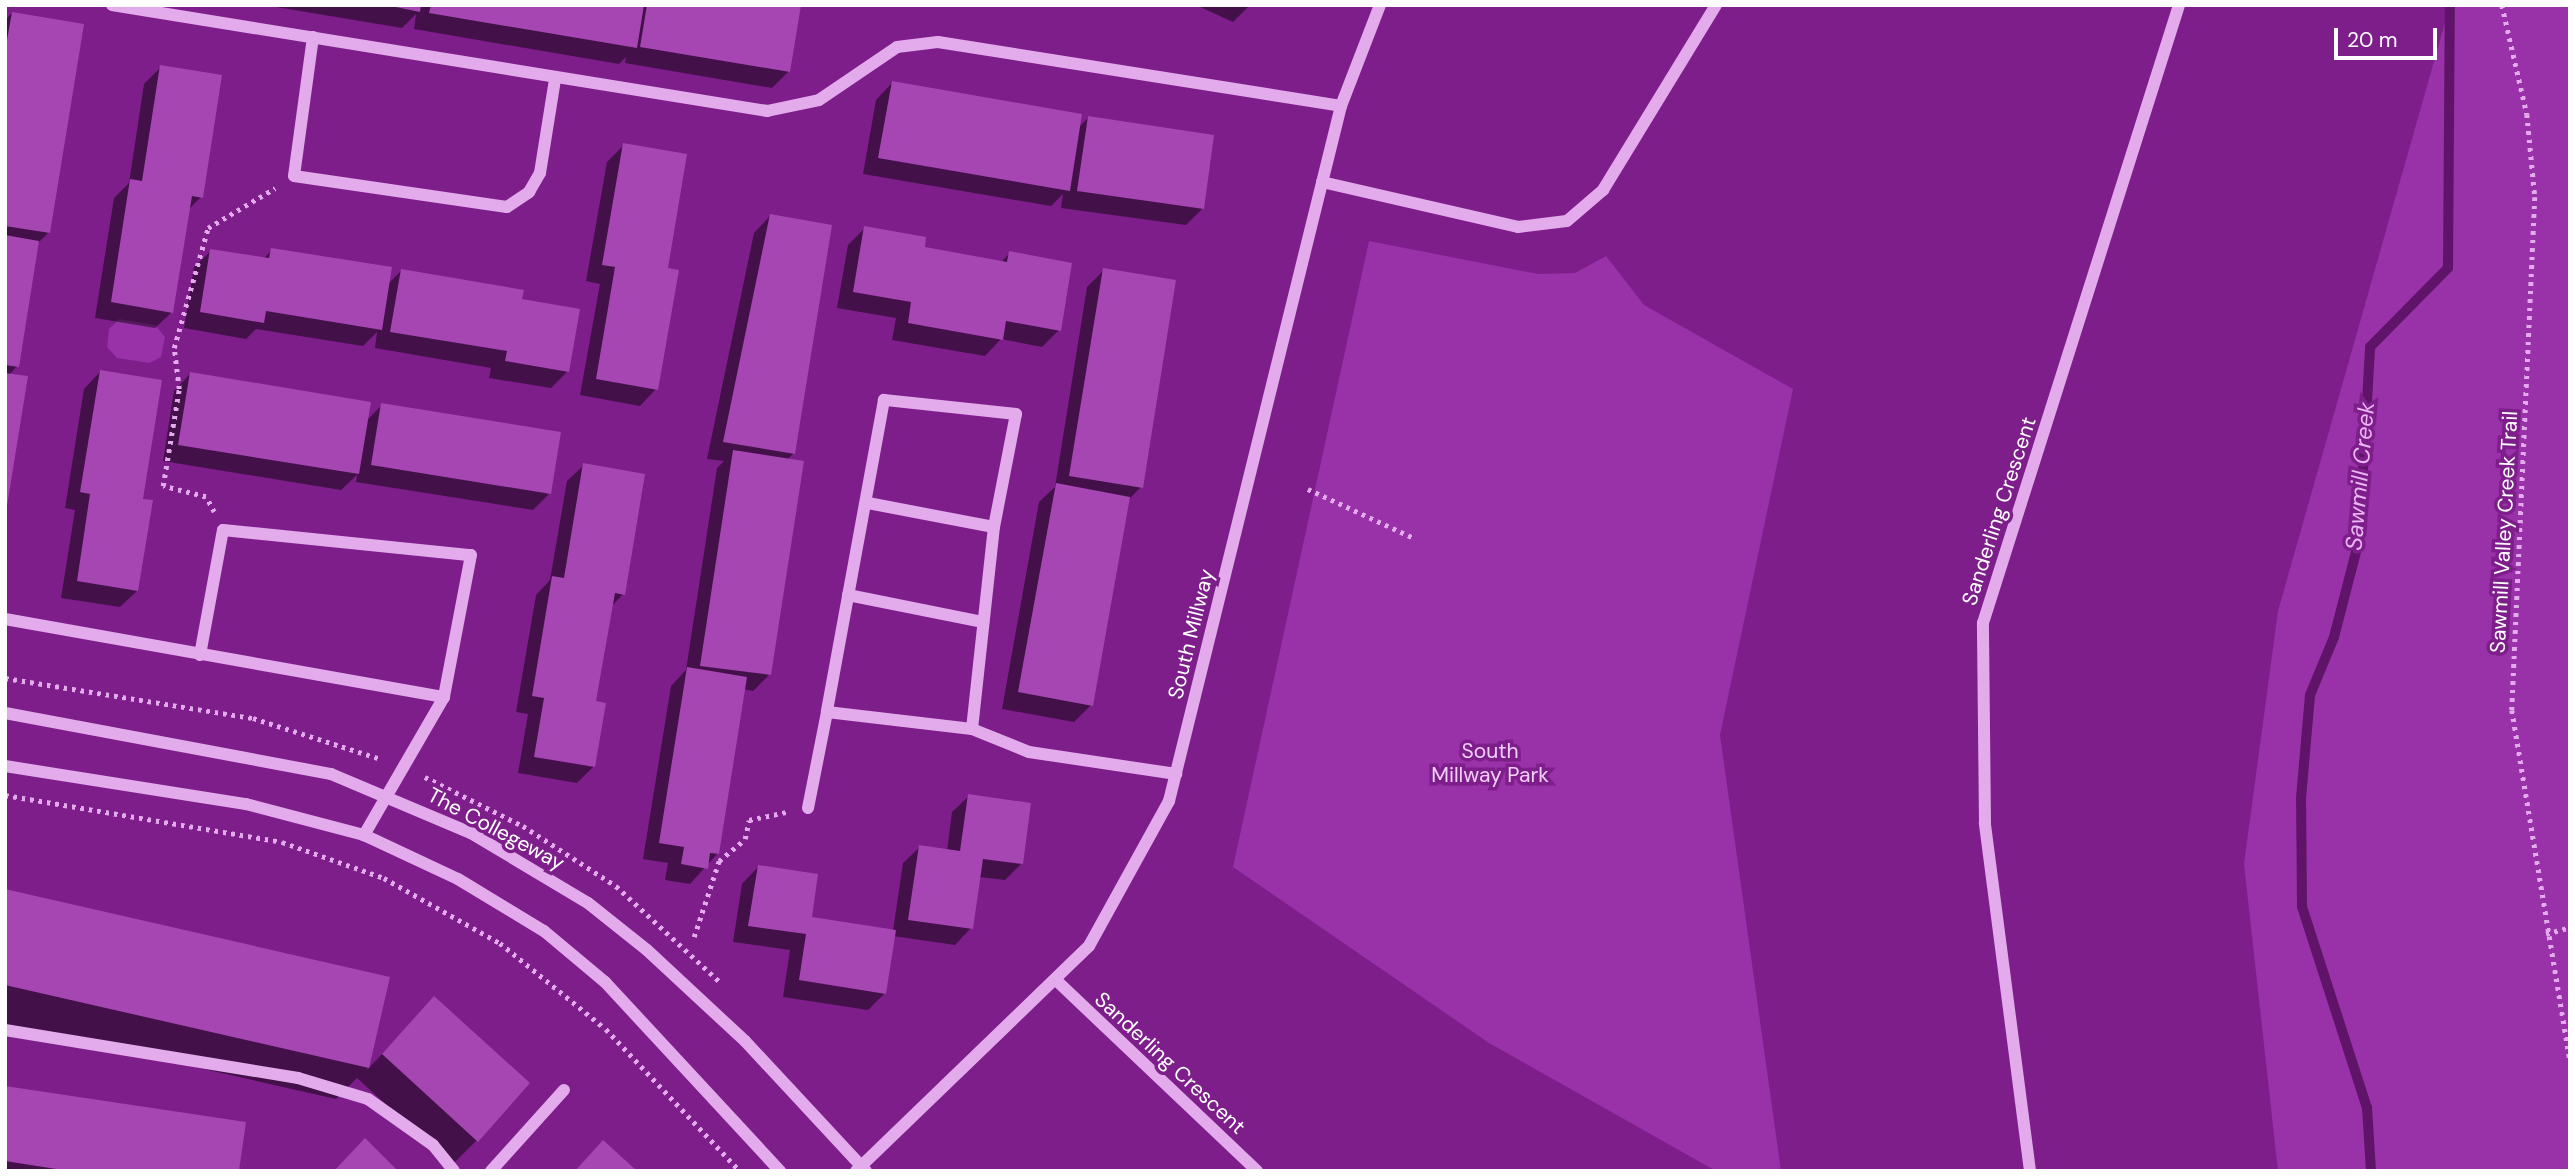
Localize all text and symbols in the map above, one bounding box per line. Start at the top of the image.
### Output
scale bar [2337,14,2440,58]
text: 20 m [2347,26,2398,54]
water label: Sawmill Creek [2340,401,2380,551]
street label: Sawmill Valley Creek Trail [2485,410,2523,654]
street label: Sanderling Crescent [1957,414,2041,608]
street label: South Millway [1163,566,1219,702]
park label: South Millway Park [1431,738,1549,788]
street label: The Collegeway [423,782,569,876]
street label: Sanderling Crescent [1089,987,1251,1139]

